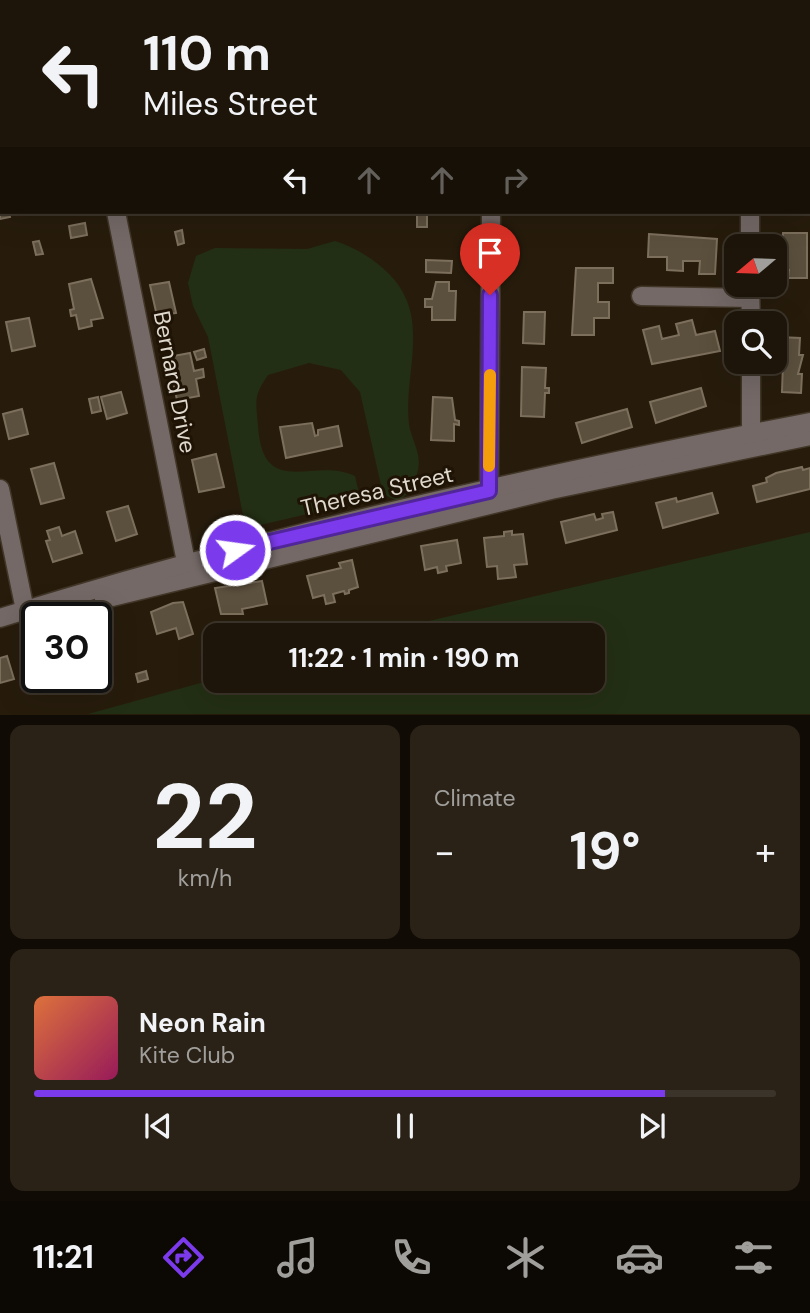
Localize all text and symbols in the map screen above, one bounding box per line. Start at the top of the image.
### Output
text: 110 m [143,21,271,85]
icon: left [28,28,119,119]
text: Miles Street [143,83,318,125]
icon: left [277,161,315,199]
icon: ahead [350,161,388,199]
icon: ahead [423,161,461,199]
icon: right [496,161,534,199]
pin [460,223,520,295]
icon: arrive [471,234,509,272]
north arrow [724,234,788,298]
map controls [724,234,787,374]
street label: Bernard Drive [147,308,203,456]
button: search [724,311,787,374]
street label: Theresa Street [298,459,456,523]
position arrow [198,513,272,587]
speed limit sign: 30 [21,602,112,693]
text: 11:22 · 1 min · 190 m [288,641,520,675]
text: 22 [152,758,258,876]
text: Climate [434,783,516,813]
text: 19° [570,817,640,885]
text: − [434,827,455,877]
text: + [755,827,776,877]
text: km/h [178,863,232,893]
text: Neon Rain [139,1006,266,1040]
text: Kite Club [139,1040,235,1070]
icon: previous [139,1107,177,1145]
icon: pause [386,1107,424,1145]
icon: next [633,1107,671,1145]
icon: directions [159,1233,208,1282]
icon: music [273,1233,322,1282]
icon: phone [387,1233,436,1282]
icon: climate [501,1233,550,1282]
icon: car [615,1233,664,1282]
icon: filters [729,1233,778,1282]
text: 11:21 [32,1236,94,1278]

